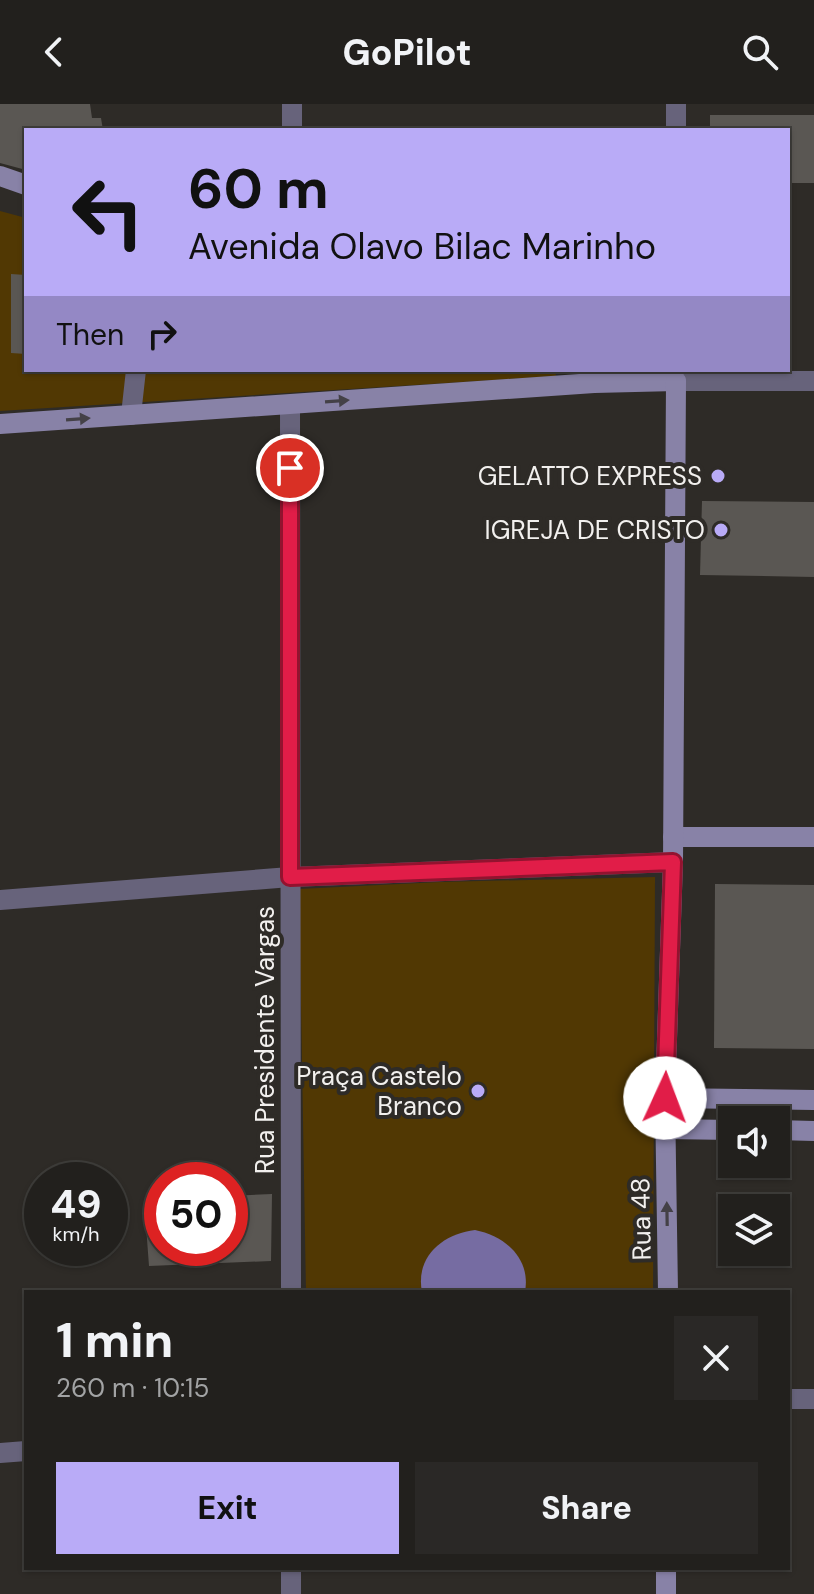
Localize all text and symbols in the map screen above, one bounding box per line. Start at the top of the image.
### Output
text: GoPilot [342,29,472,76]
icon: back [32,30,76,74]
icon: search [738,30,782,74]
text: 60 m [188,152,329,225]
icon: left [56,160,160,264]
text: Avenida Olavo Bilac Marinho [188,223,656,270]
icon: right [140,312,184,356]
text: Then [56,315,124,354]
one-way arrow [325,394,350,407]
one-way arrow [66,412,91,425]
pin [256,434,324,502]
icon: arrive [268,446,312,490]
place label: GELATTO EXPRESS [478,459,702,493]
marker: GELATTO EXPRESS [709,467,727,485]
place label: IGREJA DE CRISTO [485,513,705,547]
marker: IGREJA DE CRISTO [712,521,730,539]
street label: Rua Presidente Vargas [248,906,282,1174]
position arrow [623,1056,707,1140]
place label: Praça Castelo Branco [296,1059,462,1123]
marker: Praça Castelo Branco [469,1082,487,1100]
map controls [718,1106,790,1266]
button: sound [718,1106,790,1178]
speed limit sign: 50 [144,1162,248,1266]
street label: Rua 48 [623,1177,659,1261]
text: 49 [50,1178,102,1230]
button: layers [718,1194,790,1266]
one-way arrow [660,1201,673,1226]
text: km/h [52,1221,100,1247]
text: 1 min [56,1309,173,1372]
button: close [674,1316,758,1400]
text: 260 m · 10:15 [56,1371,209,1405]
button: Exit [56,1462,399,1554]
button: Share [415,1462,758,1554]

